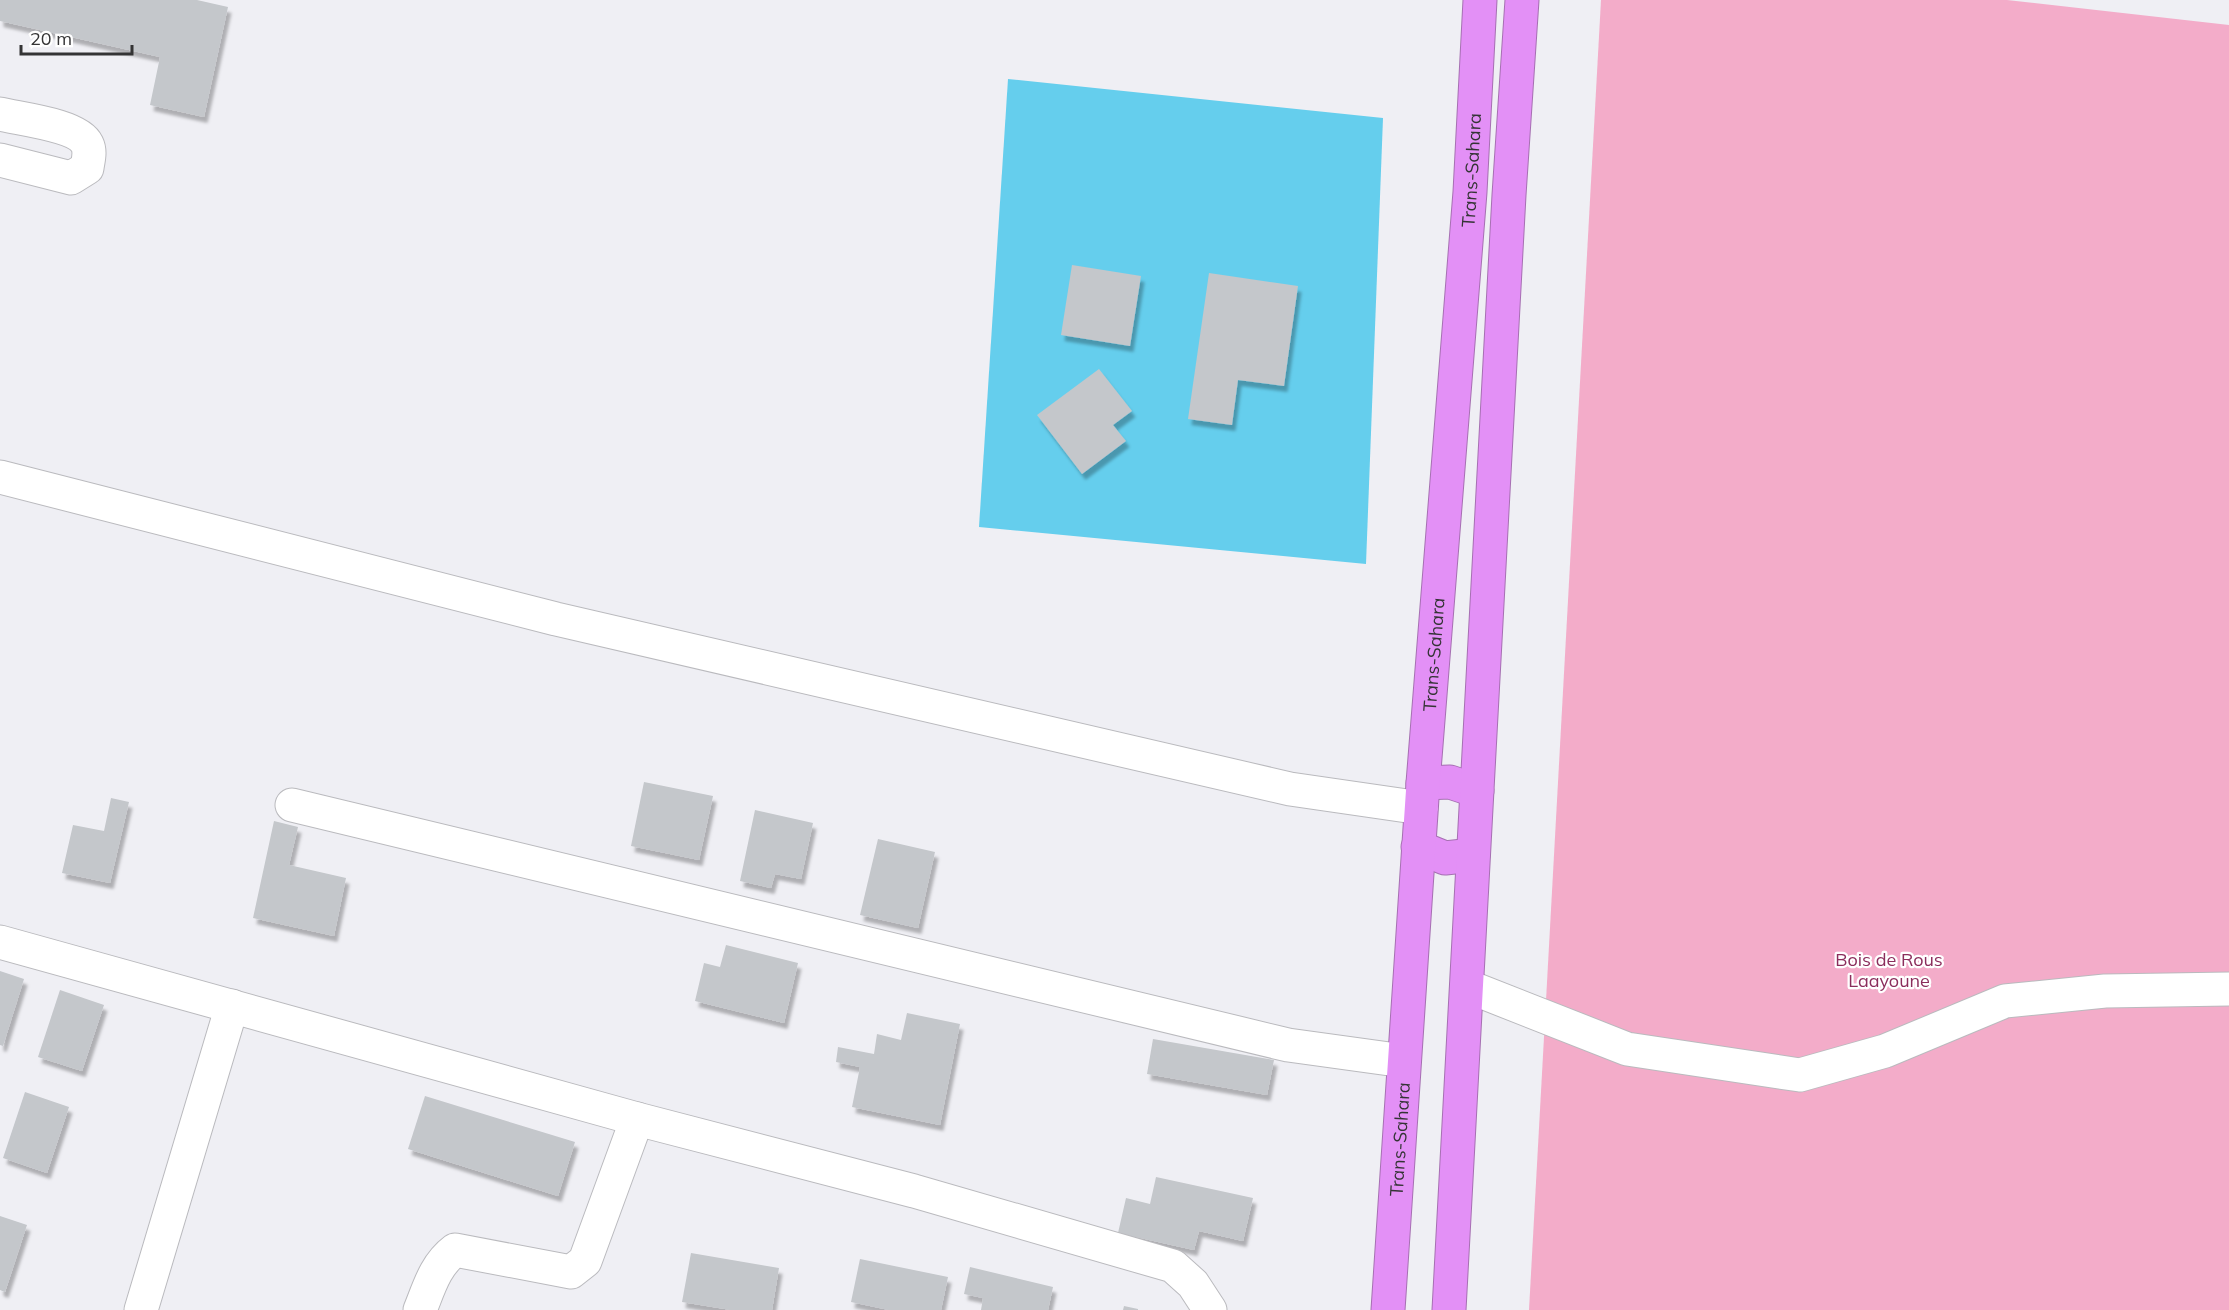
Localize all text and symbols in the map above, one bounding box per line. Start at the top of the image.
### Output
scale bar [21,18,132,56]
text: 20 m [30,27,72,50]
street label: Trans-Sahara [1456,112,1486,228]
street label: Trans-Sahara [1417,597,1449,712]
park label: Bois de Rous Laayoune [1835,948,1943,992]
street label: Trans-Sahara [1384,1082,1415,1197]

